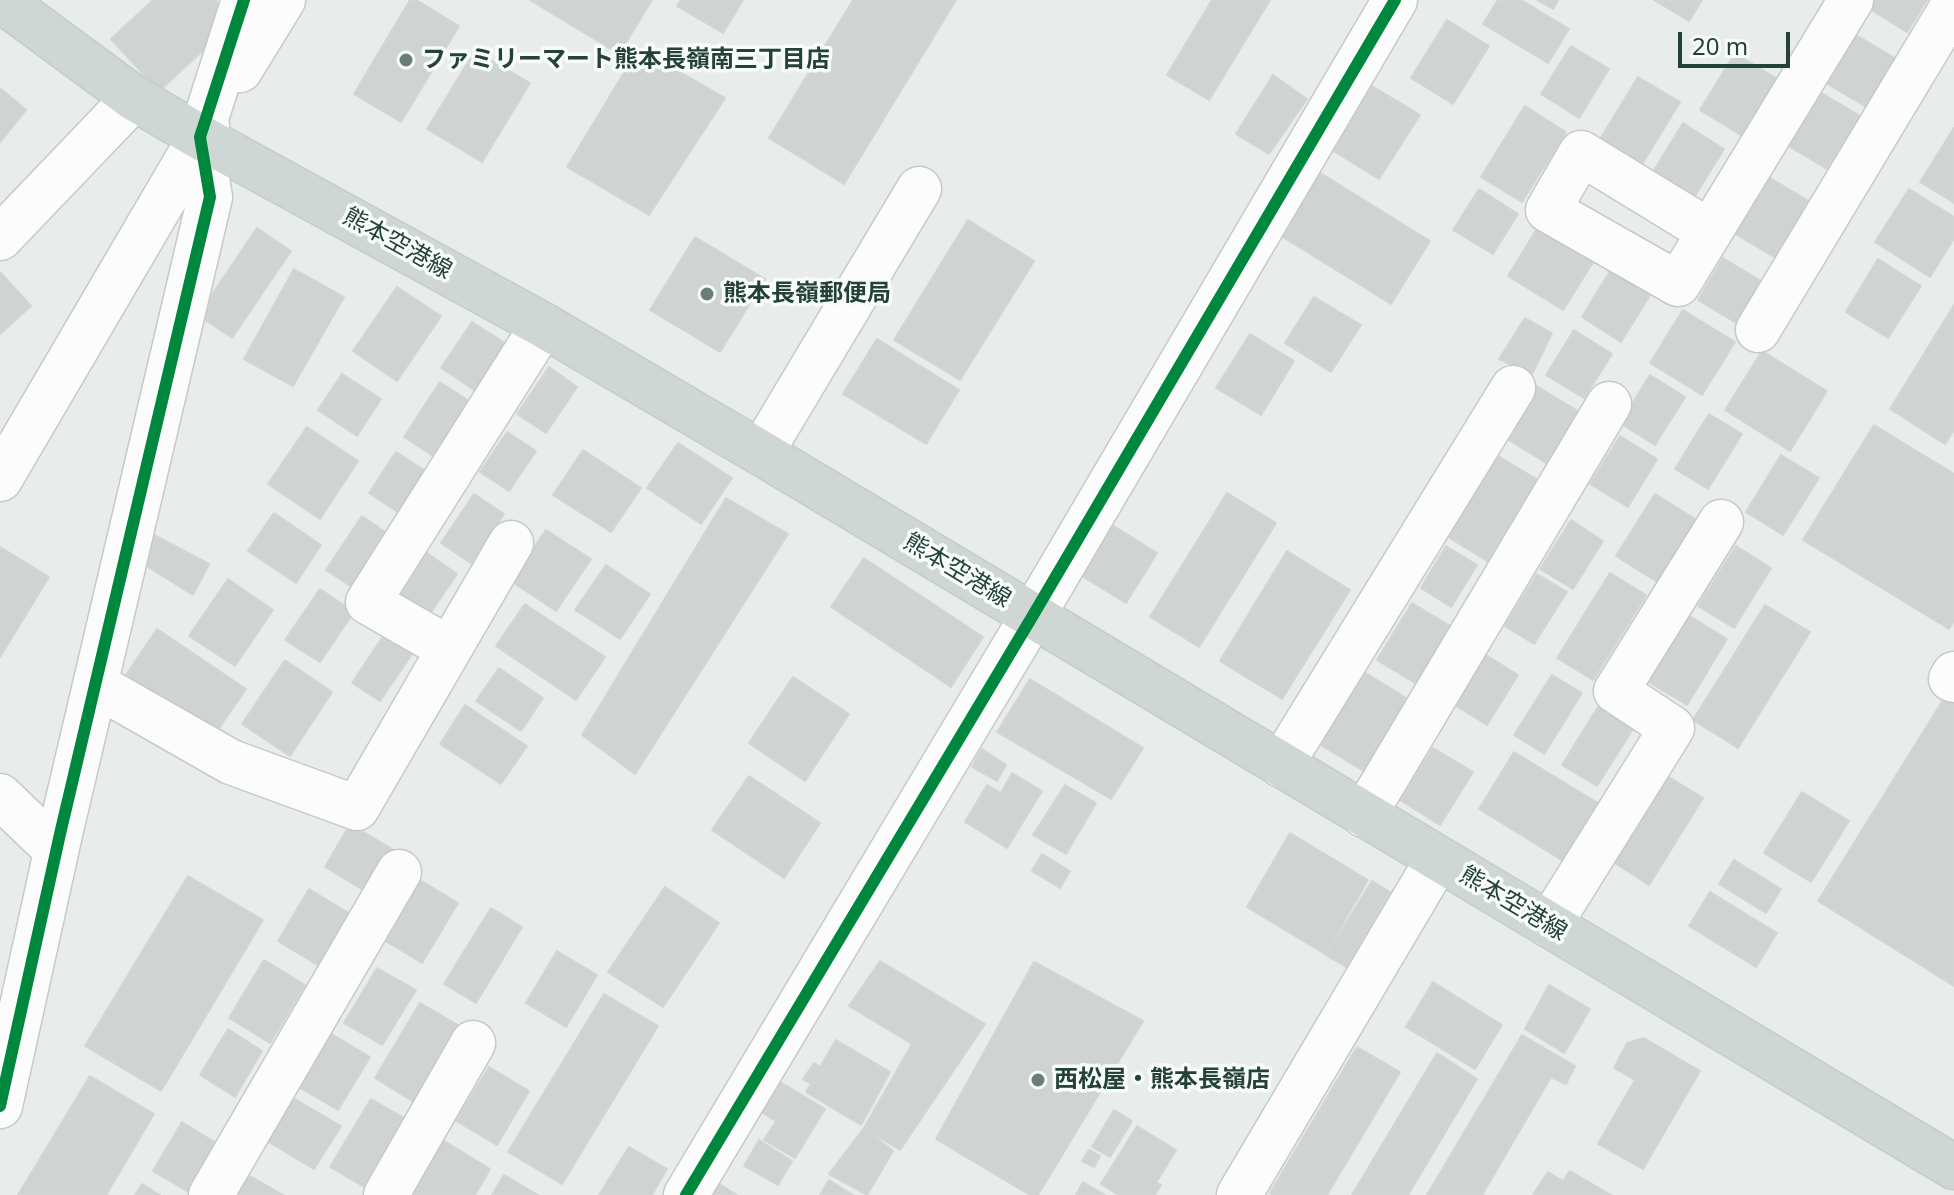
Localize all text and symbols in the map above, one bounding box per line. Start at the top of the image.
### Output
scale bar [1682,16,1794,66]
text: 20 m [1692,29,1748,62]
place label: ファミリーマート熊本長嶺南三丁目店 [422,46,830,74]
marker: ファミリーマート熊本長嶺南三丁目店 [397,51,415,69]
street label: 熊本空港線 [338,202,456,286]
place label: 熊本長嶺郵便局 [723,280,891,308]
marker: 熊本長嶺郵便局 [698,285,716,303]
street label: 熊本空港線 [898,528,1016,614]
street label: 熊本空港線 [1454,861,1572,947]
place label: 西松屋・熊本長嶺店 [1054,1066,1270,1094]
marker: 西松屋・熊本長嶺店 [1029,1071,1047,1089]

